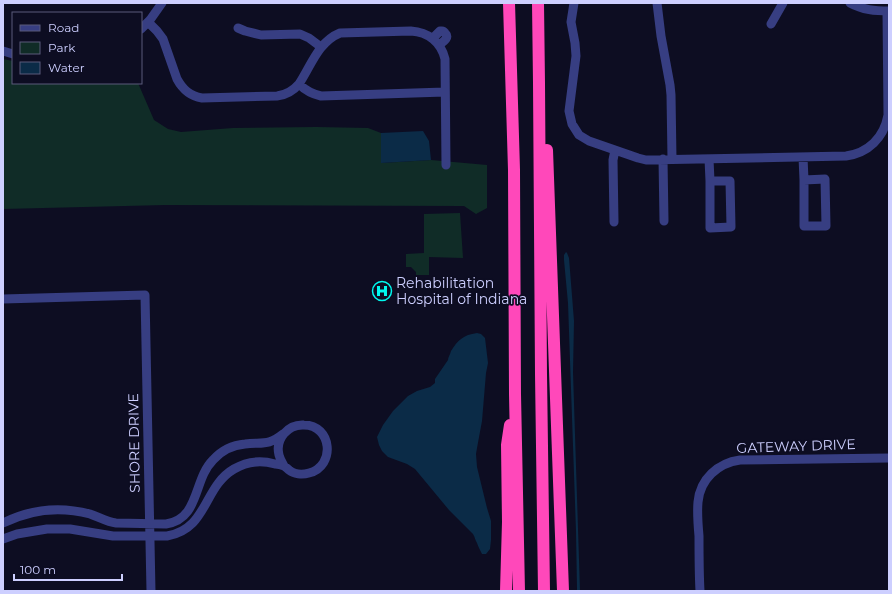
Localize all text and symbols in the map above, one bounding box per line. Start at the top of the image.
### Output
legend [12,12,142,84]
text: Road [48,20,79,35]
text: Park [48,40,76,55]
text: Water [48,60,85,75]
place label: Rehabilitation Hospital of Indiana [396,274,527,308]
hospital icon: Rehabilitation Hospital of Indiana [371,280,393,302]
street label: SHORE DRIVE [124,393,144,493]
street label: GATEWAY DRIVE [736,435,856,457]
scale bar [14,556,122,582]
text: 100 m [20,562,56,577]

